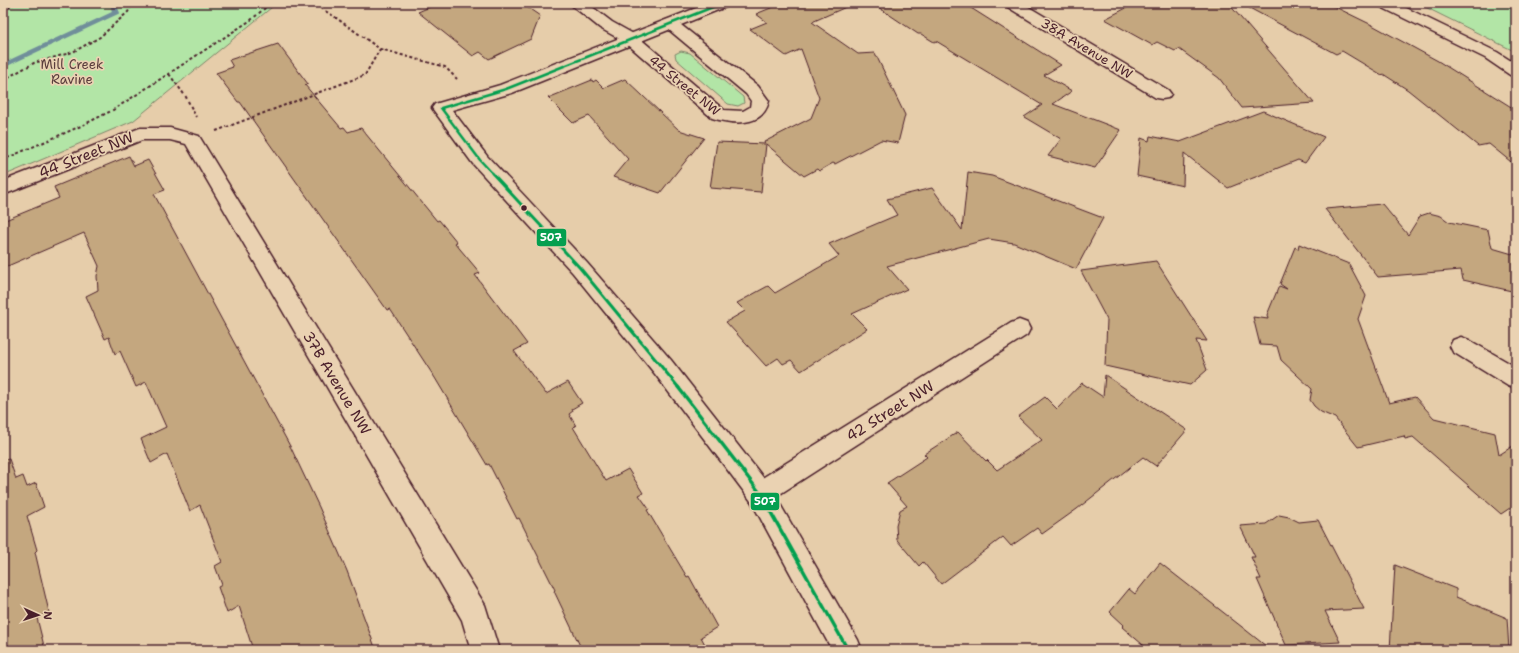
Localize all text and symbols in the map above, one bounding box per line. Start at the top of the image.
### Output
street label: 38A Avenue NW [1038,14,1136,83]
street label: 44 Street NW [645,51,724,119]
park label: Mill Creek Ravine [40,56,104,88]
street label: 44 Street NW [36,127,136,183]
unlabelled marker [519,203,529,213]
line badge: 507 [536,228,567,247]
text: 507 [540,230,562,245]
street label: 37B Avenue NW [298,327,376,439]
street label: 42 Street NW [842,376,938,446]
line badge: 507 [750,492,780,511]
text: 507 [754,494,776,509]
north arrow [18,595,58,635]
text: N [40,611,55,621]

